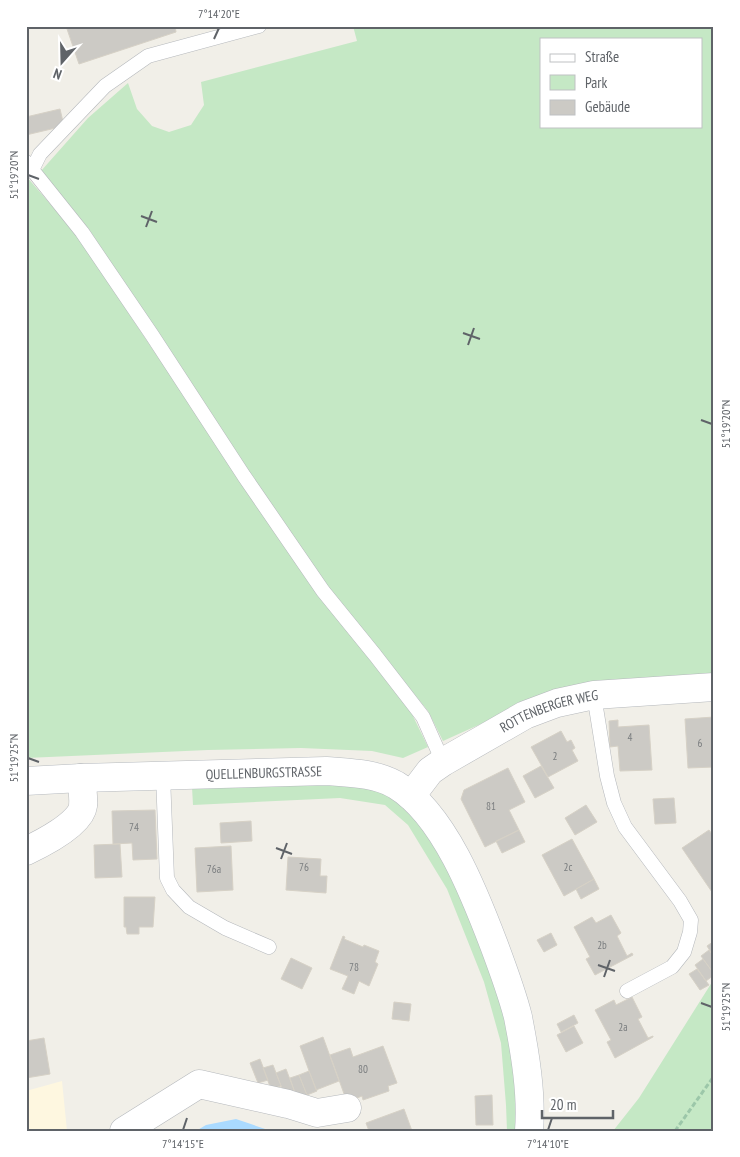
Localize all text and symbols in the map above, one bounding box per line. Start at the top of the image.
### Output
text: 7°14'20"E [198,6,240,21]
north arrow [38,38,88,88]
legend [540,38,702,128]
text: Straße [585,47,619,66]
text: N [51,64,64,84]
text: Park [585,73,607,92]
text: Gebäude [585,97,630,116]
text: 51°19'20"N [6,151,21,199]
text: 51°19'20"N [718,400,733,448]
street label: ROTTENBERGER WEG [497,686,599,736]
house number: 4 [628,730,633,744]
text: 51°19'25"N [6,734,21,782]
house number: 6 [698,736,703,750]
house number: 2 [553,749,558,763]
street label: QUELLENBURGSTRASSE [205,762,322,783]
house number: 81 [486,799,496,813]
house number: 74 [129,820,139,834]
house number: 76 [299,860,309,874]
house number: 2c [564,860,573,874]
house number: 76a [207,862,221,876]
house number: 2b [597,938,607,952]
house number: 78 [349,960,359,974]
text: 51°19'25"N [718,983,733,1031]
house number: 2a [618,1020,628,1034]
house number: 80 [358,1062,368,1076]
scale bar [542,1087,614,1119]
text: 20 m [550,1095,576,1114]
text: 7°14'15"E [162,1136,204,1151]
text: 7°14'10"E [527,1136,569,1151]

